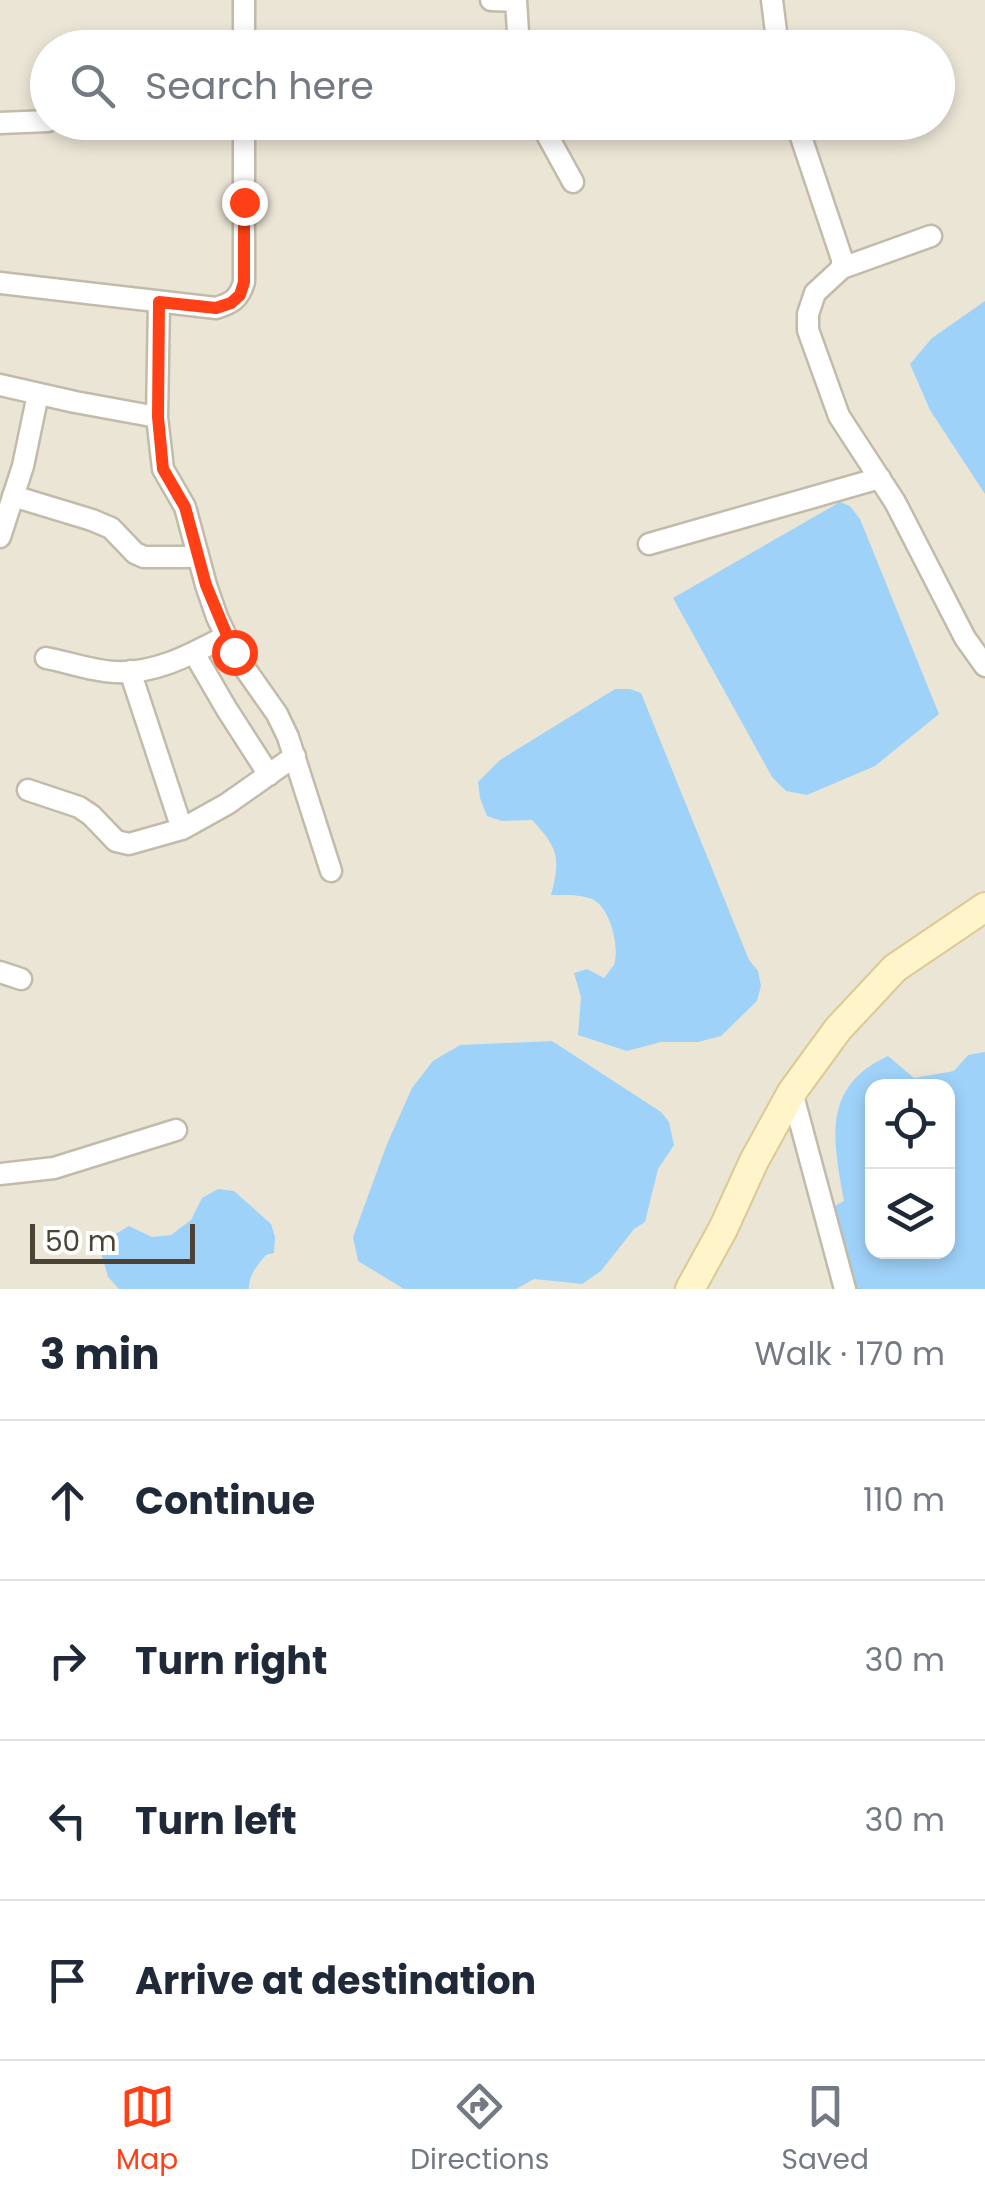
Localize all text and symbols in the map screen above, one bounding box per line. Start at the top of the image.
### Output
search box [30,30,955,140]
icon: search [65,58,120,113]
text: Search here [145,59,374,112]
route end [222,180,268,226]
route start [212,630,258,676]
map controls [865,1079,955,1259]
button: locate [865,1079,955,1169]
button: layers [865,1169,955,1259]
scale bar [30,1219,195,1264]
text: 50 m [45,1222,116,1261]
text: 3 min [40,1325,160,1384]
text: Walk · 170 m [755,1331,945,1376]
icon: ahead [40,1473,95,1528]
text: Continue [135,1474,315,1527]
text: 110 m [863,1477,945,1522]
icon: right [40,1633,95,1688]
text: Turn right [135,1634,327,1687]
text: 30 m [865,1637,945,1682]
icon: left [40,1793,95,1848]
text: Turn left [135,1794,297,1847]
text: 30 m [865,1797,945,1842]
icon: arrive [40,1953,95,2008]
text: Arrive at destination [135,1954,536,2007]
tab: Map [116,2079,178,2181]
tab: Directions [410,2079,549,2181]
tab: Saved [782,2079,869,2181]

